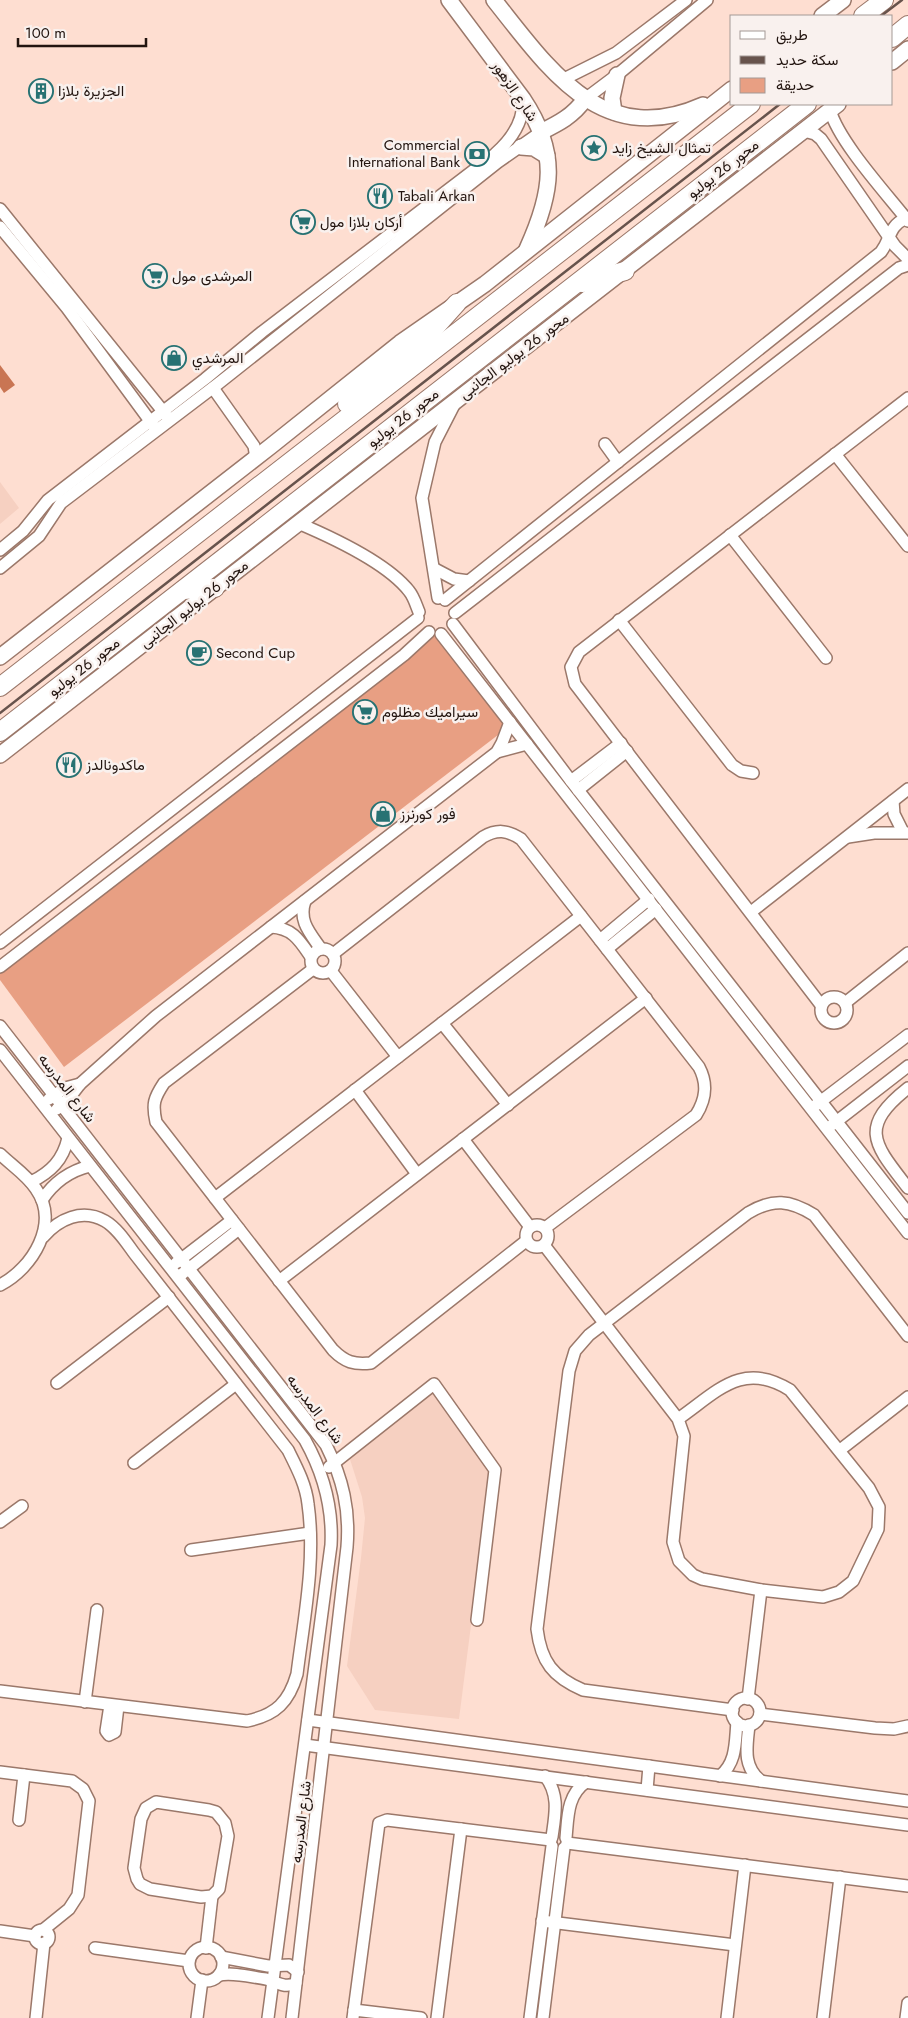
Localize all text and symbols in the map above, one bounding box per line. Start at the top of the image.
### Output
scale bar [18,15,145,47]
legend [730,15,893,105]
text: 100 m [25,22,66,44]
text: طريق [776,24,808,46]
text: سكة حديد [776,49,839,71]
street label: شارع الزهور [486,55,544,126]
text: حديقة [776,74,814,96]
building icon: الجزيرة بلازا [28,78,54,104]
place label: الجزيرة بلازا [58,80,124,102]
place label: Commercial International Bank [348,134,460,173]
street label: محور 26 يوليو [682,134,764,204]
place icon: تمثال الشيخ زايد [581,135,607,161]
place label: تمثال الشيخ زايد [612,137,711,159]
bank icon: Commercial International Bank [464,141,490,167]
restaurant icon: Tabali Arkan [367,183,393,209]
place label: Tabali Arkan [398,185,475,207]
supermarket icon: أركان بلازا مول [290,209,316,235]
place label: أركان بلازا مول [320,211,403,233]
supermarket icon: المرشدى مول [142,263,168,289]
place label: المرشدى مول [172,265,252,287]
street label: محور 26 يوليو الجانبى [454,307,574,405]
shop icon: المرشدي [161,345,187,371]
place label: المرشدي [192,347,243,371]
street label: محور 26 يوليو [362,383,444,453]
street label: محور 26 يوليو الجانبى [135,554,253,654]
street label: محور 26 يوليو [43,632,125,702]
cafe icon: Second Cup [186,640,212,666]
place label: Second Cup [216,642,295,664]
supermarket icon: سيراميك مظلوم [352,699,378,725]
place label: سيراميك مظلوم [382,701,478,723]
restaurant icon: ماكدونالدز [56,752,82,778]
place label: ماكدونالدز [85,754,145,776]
shop icon: فور كورنرز [370,801,396,827]
place label: فور كورنرز [399,803,456,825]
street label: شارع المدرسه [33,1049,101,1127]
street label: شارع المدرسه [281,1369,349,1449]
street label: شارع المدرسه [285,1779,317,1864]

